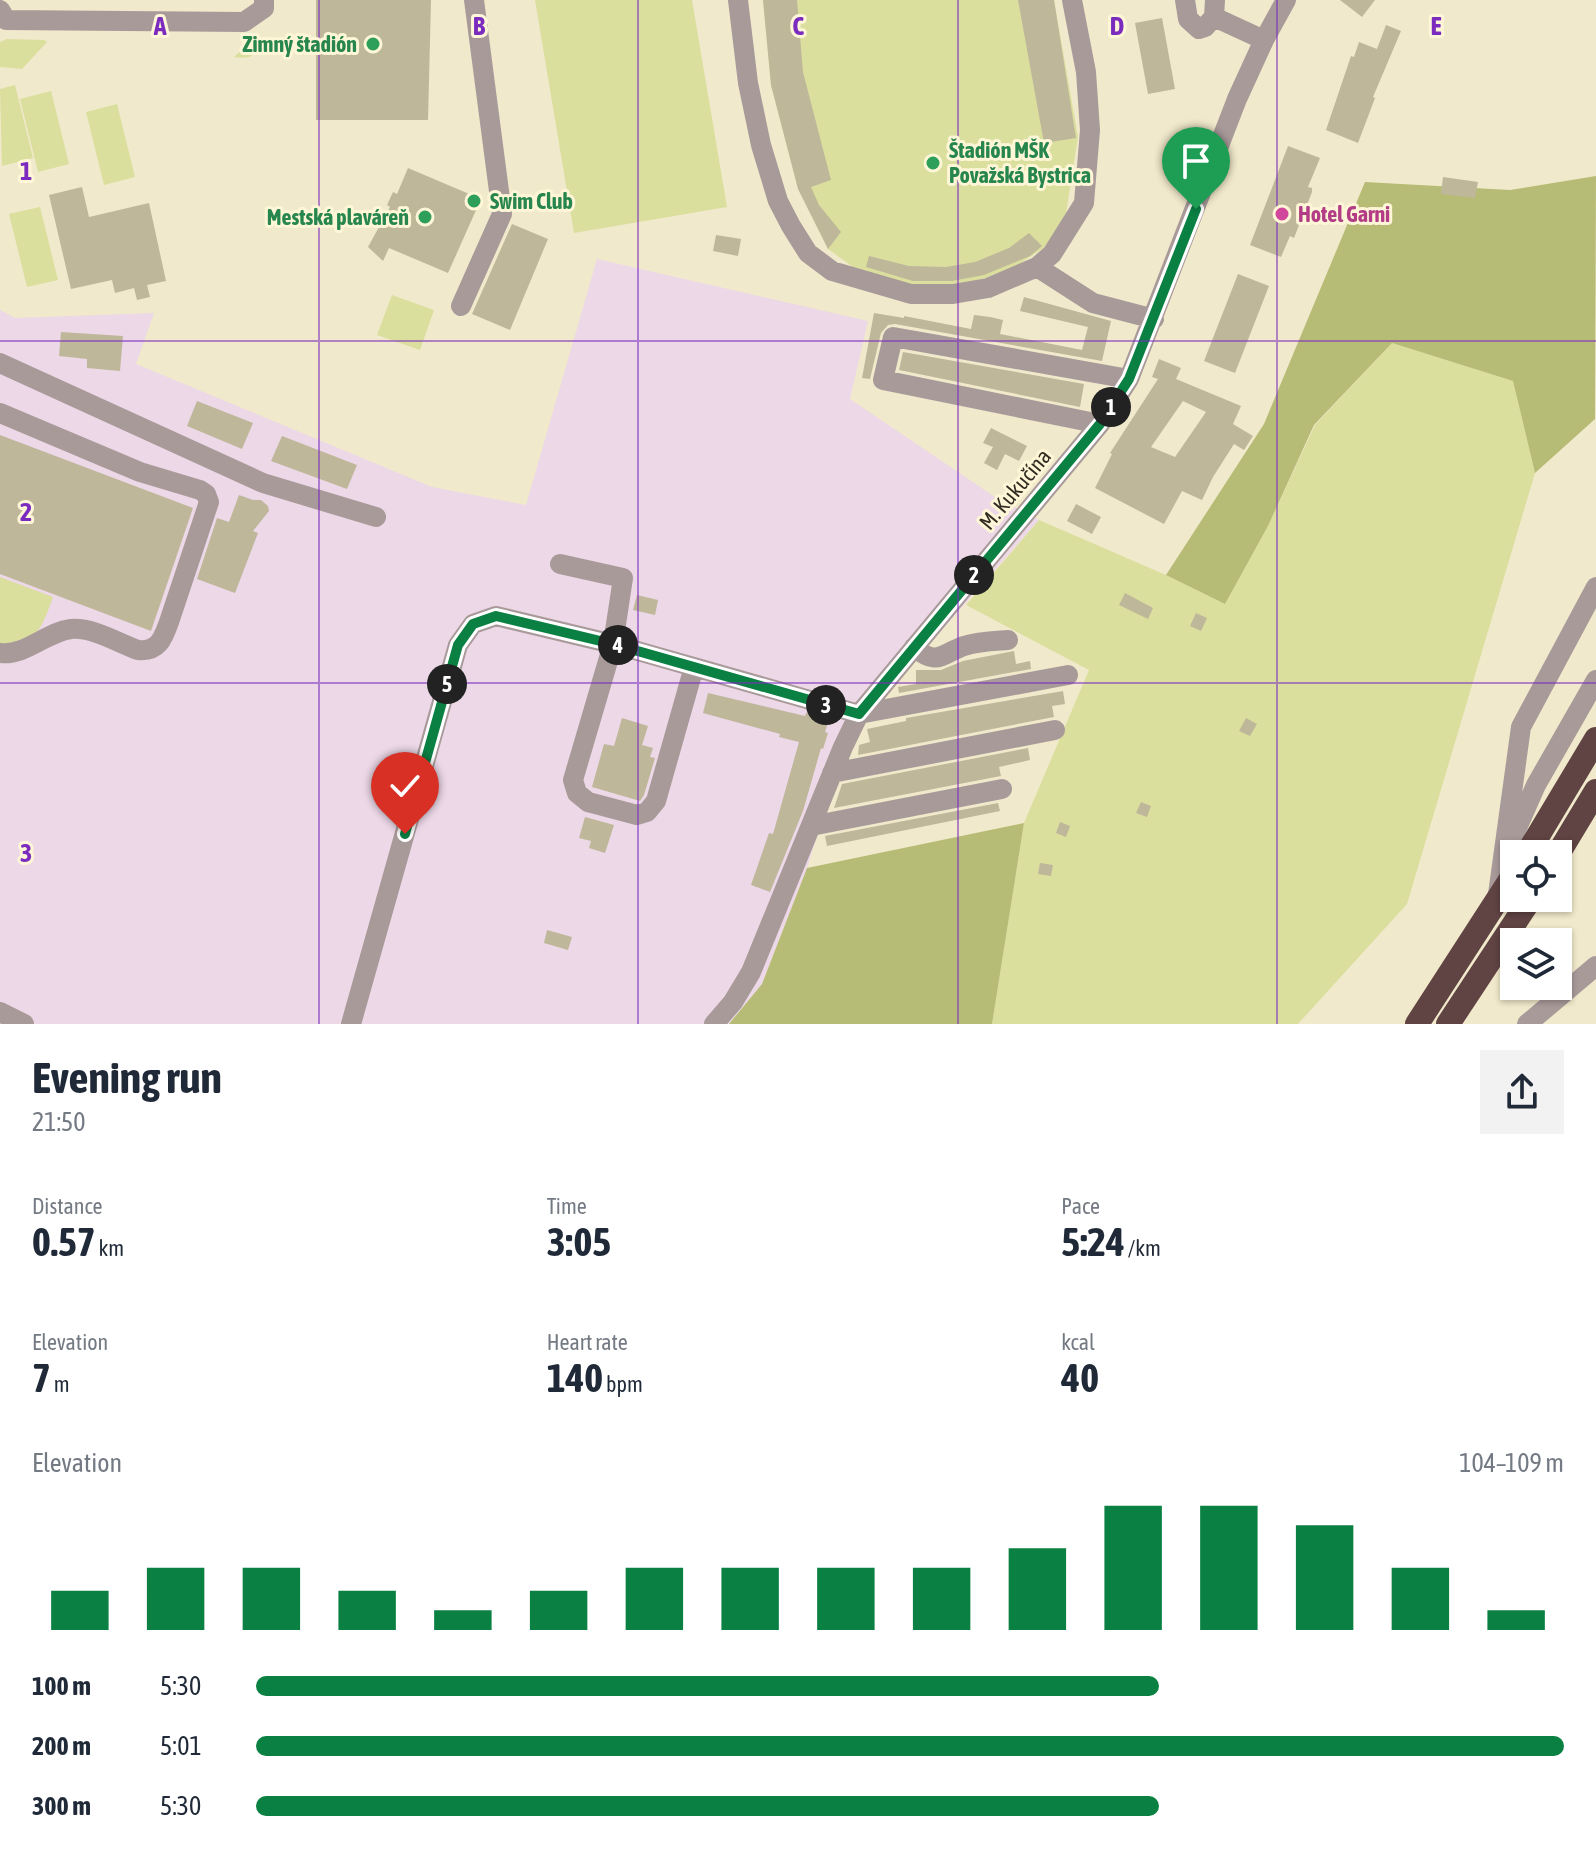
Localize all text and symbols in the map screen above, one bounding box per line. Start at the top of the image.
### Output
text: A [153,11,167,41]
text: B [473,11,486,41]
text: C [792,11,804,41]
text: D [1110,11,1124,41]
text: E [1430,11,1442,41]
place label: Zimný štadión [243,31,357,57]
marker: Zimný štadión [364,35,382,53]
pin [1162,127,1230,209]
place label: Štadión MŠK Považská Bystrica [949,137,1091,188]
icon: arrive [1174,139,1218,183]
marker: Štadión MŠK Považská Bystrica [924,154,942,172]
text: 1 [20,156,32,186]
place label: Swim Club [490,188,573,214]
marker: Swim Club [465,192,483,210]
place label: Hotel Garni [1298,201,1390,227]
place label: Mestská plaváreň [267,204,409,230]
marker: Hotel Garni [1273,205,1291,223]
marker: Mestská plaváreň [416,208,434,226]
pin: 1 [1091,387,1131,427]
text: 1 [1106,394,1116,420]
street label: M. Kukučína [974,443,1056,535]
text: 2 [20,497,32,527]
pin: 2 [954,555,994,595]
text: 2 [969,562,979,588]
pin: 4 [598,625,638,665]
text: 4 [613,632,623,658]
pin: 5 [427,664,467,704]
text: 5 [442,671,452,697]
pin: 3 [806,685,846,725]
text: 3 [821,692,831,718]
pin [371,752,439,834]
icon: check [383,764,427,808]
text: 3 [20,838,32,868]
map controls [1500,840,1572,1000]
button: locate [1500,840,1572,912]
button: layers [1500,928,1572,1000]
button: share [1480,1050,1564,1134]
text: Evening run [32,1052,222,1102]
text: 21:50 [32,1107,86,1137]
text: Distance [32,1193,103,1219]
text: Time [547,1193,587,1219]
text: Pace [1061,1193,1100,1219]
text: 0.57 [32,1219,96,1264]
text: 3:05 [547,1219,611,1264]
text: 5:24 [1061,1219,1125,1264]
text: km [96,1235,124,1261]
text: /km [1125,1235,1161,1261]
text: Elevation [32,1329,108,1355]
text: Heart rate [547,1329,628,1355]
text: kcal [1061,1329,1095,1355]
text: 7 [32,1355,51,1400]
text: 140 [547,1355,603,1400]
text: 40 [1061,1355,1099,1400]
text: m [51,1371,70,1397]
text: bpm [603,1371,643,1397]
text: Elevation [32,1448,122,1478]
text: 104–109 m [1459,1448,1564,1478]
text: 100 m [32,1671,91,1701]
text: 5:30 [160,1671,201,1701]
text: 200 m [32,1731,91,1761]
text: 5:01 [160,1731,202,1761]
text: 300 m [32,1791,91,1821]
text: 5:30 [160,1791,201,1821]

